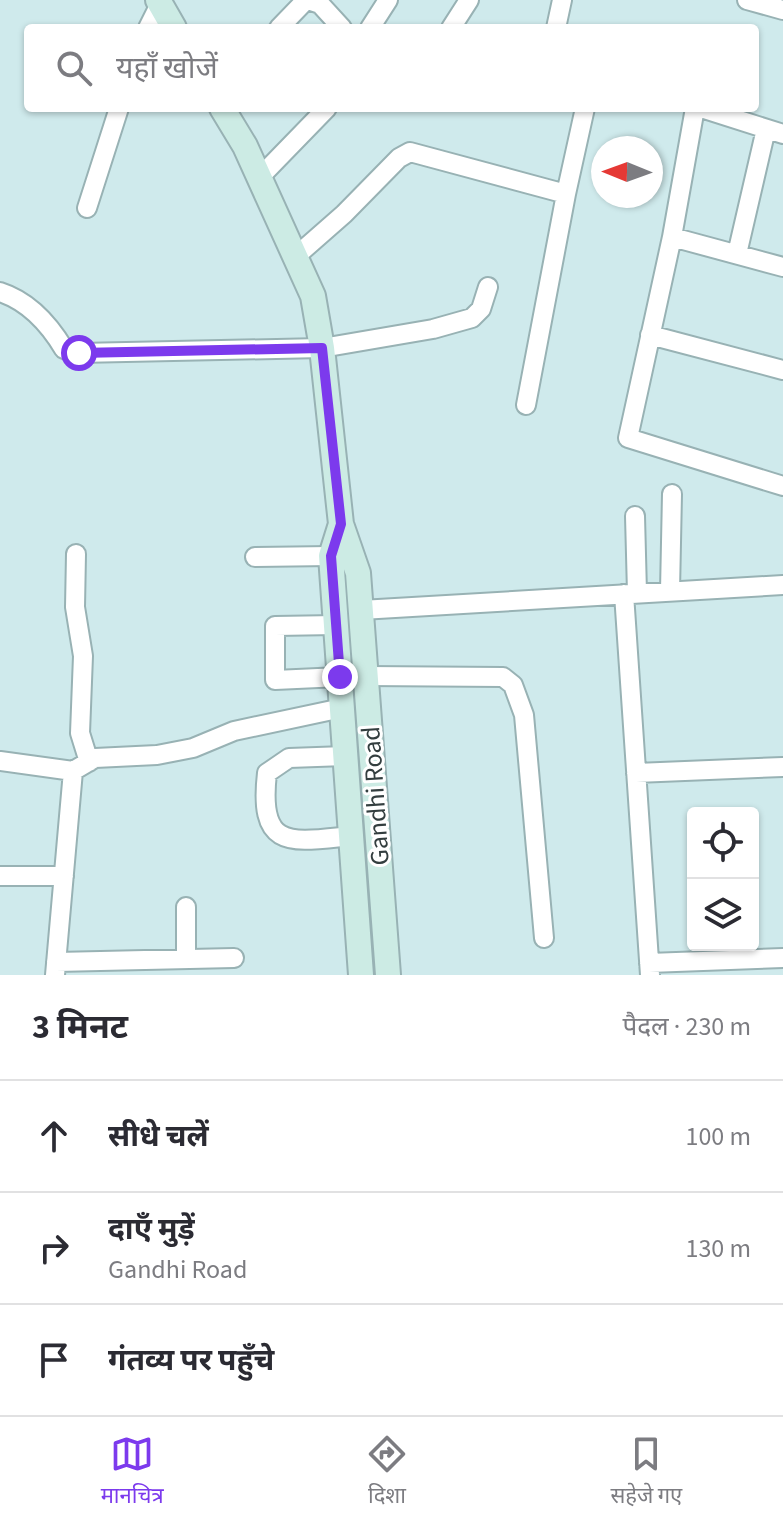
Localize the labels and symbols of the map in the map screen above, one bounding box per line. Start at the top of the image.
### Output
north arrow [591,136,663,208]
route start [61,335,97,371]
route end [322,659,358,695]
street label: Gandhi Road [352,725,399,867]

